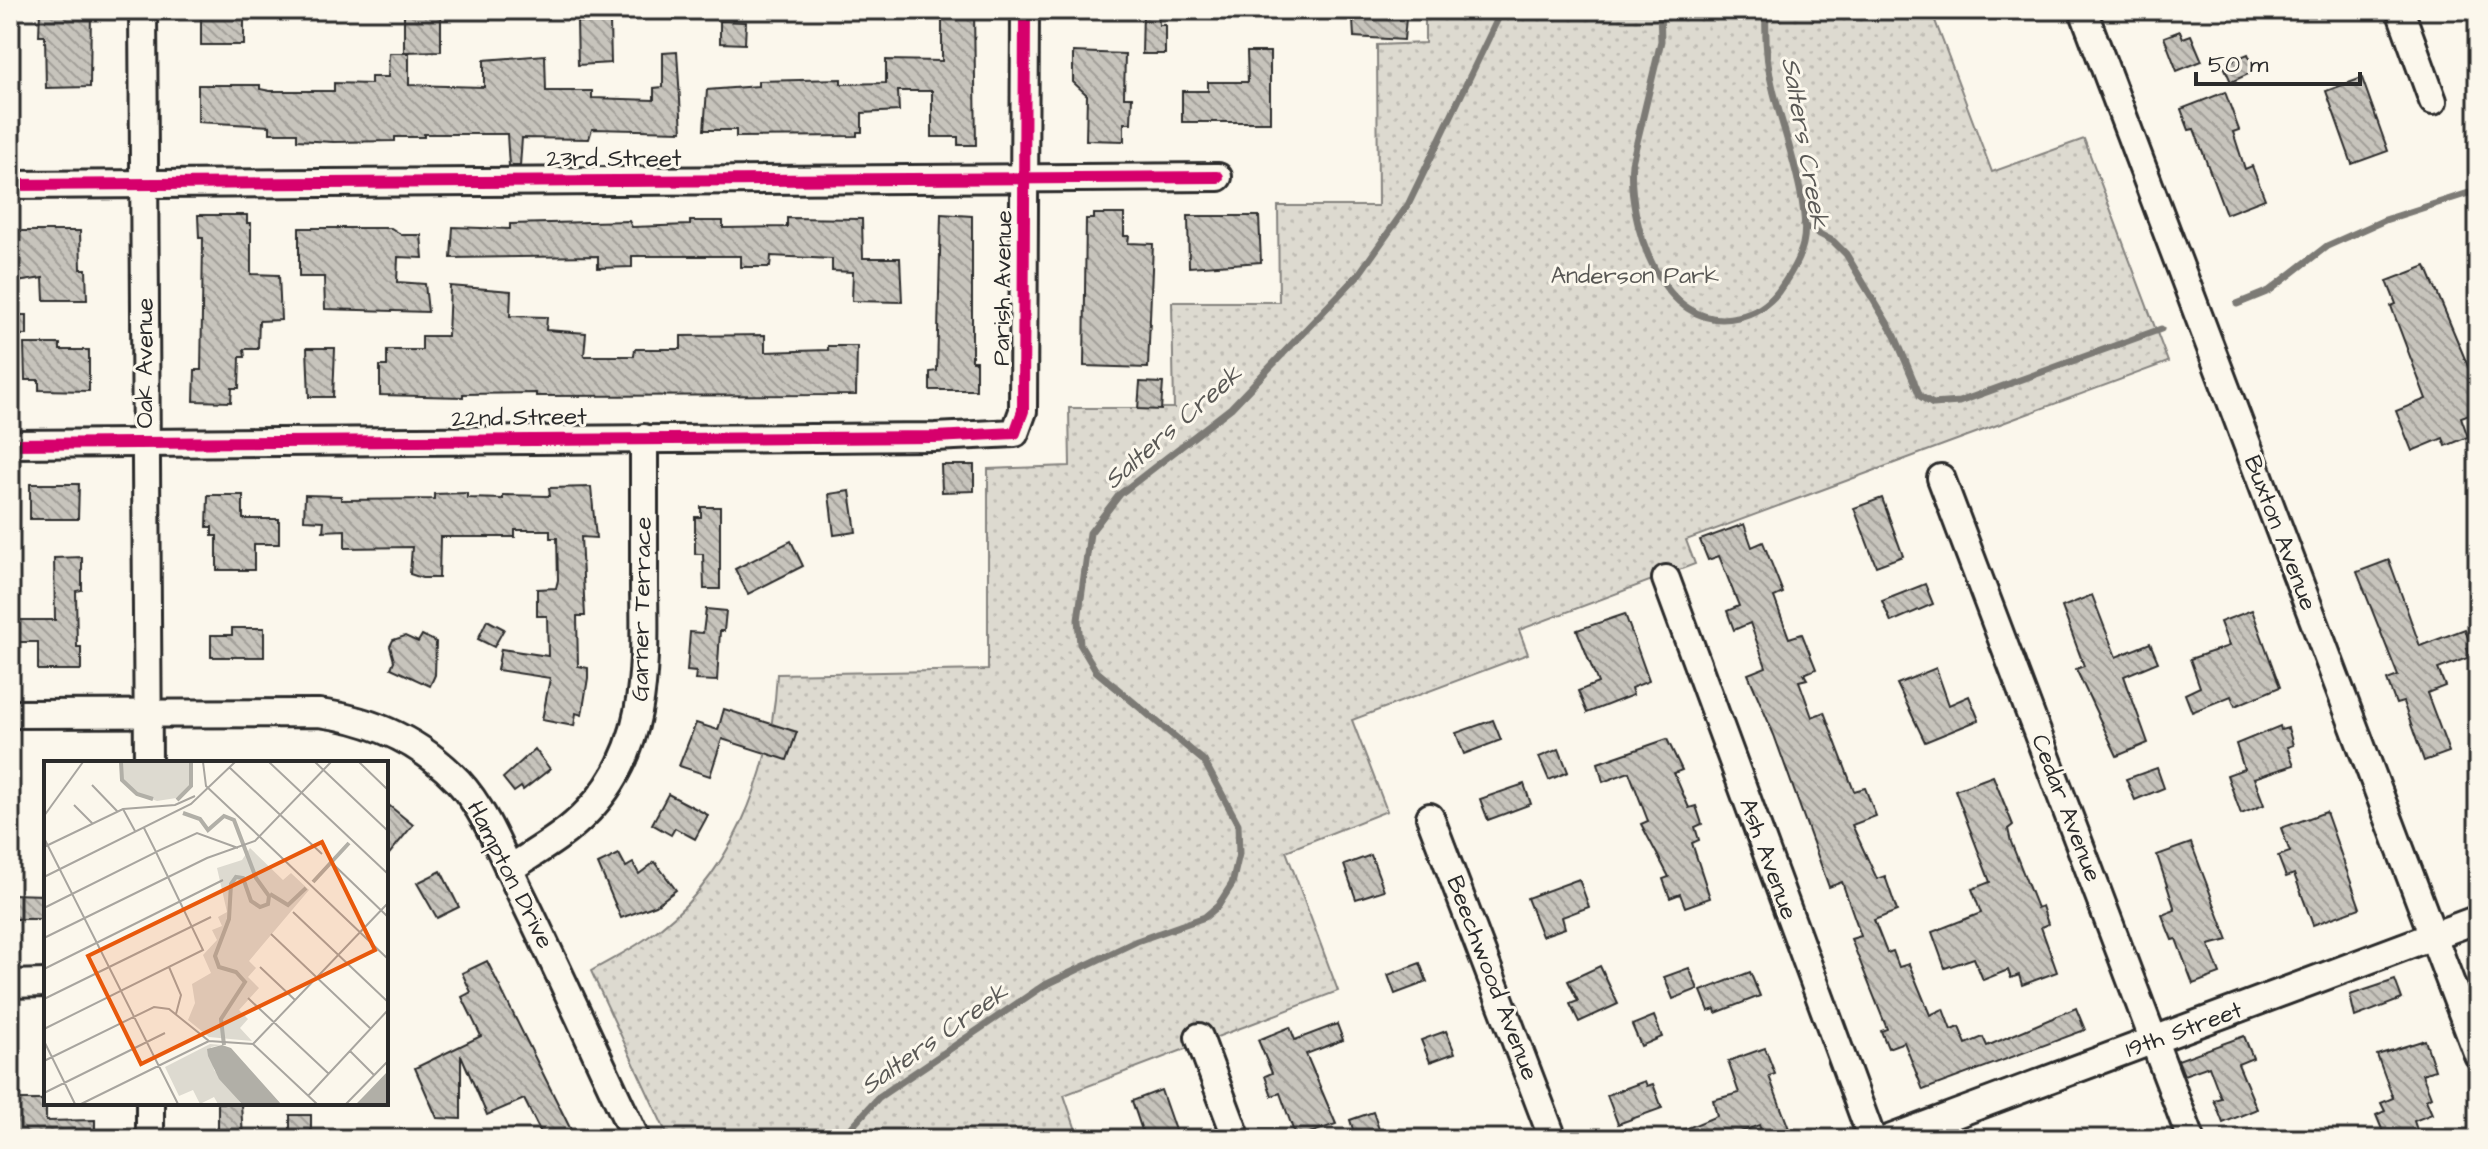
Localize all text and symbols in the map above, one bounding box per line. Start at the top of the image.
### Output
scale bar [2196,36,2360,86]
text: 50 m [2208,48,2269,82]
water label: Salters Creek [1772,55,1838,232]
street label: 23rd Street [546,142,682,176]
street label: Parish Avenue [985,210,1021,366]
park label: Anderson Park [1551,259,1720,293]
street label: Oak Avenue [128,298,162,428]
water label: Salters Creek [1096,356,1251,497]
street label: 22nd Street [451,400,587,436]
street label: Buxton Avenue [2235,451,2325,615]
street label: Garner Terrace [623,516,661,702]
street label: Cedar Avenue [2022,729,2110,887]
inset map [44,761,388,1105]
street label: Ash Avenue [1730,794,1806,924]
street label: Hampton Drive [458,795,562,955]
street label: Beechwood Avenue [1437,871,1547,1085]
water label: Salters Creek [853,974,1016,1103]
street label: 19th Street [2121,993,2247,1067]

